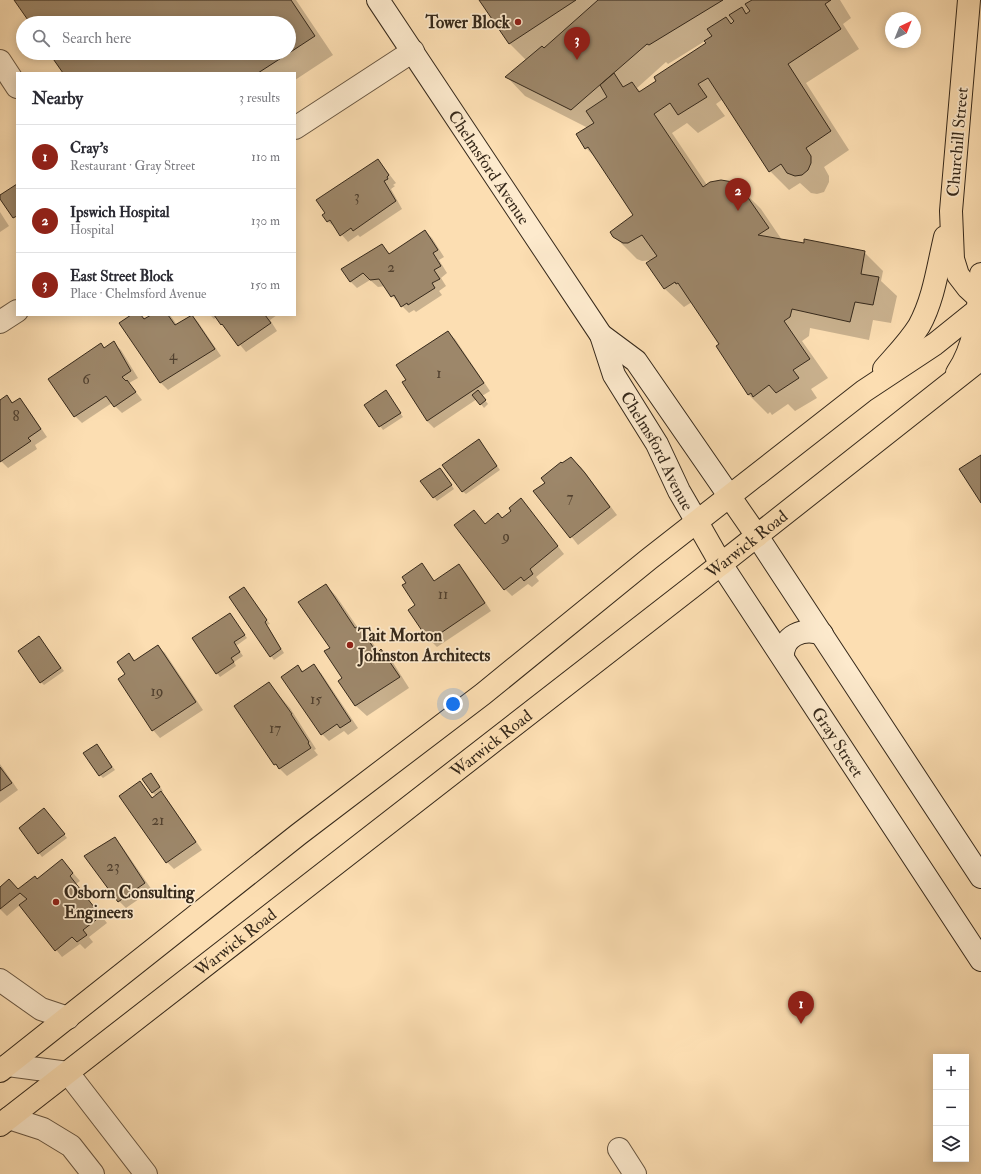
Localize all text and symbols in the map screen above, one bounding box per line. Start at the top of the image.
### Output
place label: Tower Block [425,12,511,33]
north arrow [885,12,921,48]
search box [16,16,296,60]
marker: Tower Block [513,17,523,27]
icon: search [30,27,52,49]
pin: 3 [564,27,590,60]
text: Search here [62,29,131,48]
street label: Churchill Street [942,86,973,198]
text: Nearby [32,88,83,109]
text: 3 results [239,90,280,106]
street label: Chelmsford Avenue [443,106,535,229]
text: Cray's [70,139,108,158]
text: 1 [43,149,47,165]
text: 110 m [251,149,280,165]
text: Restaurant · Gray Street [70,158,195,174]
pin: 2 [725,178,751,211]
house number: 3 [354,187,360,206]
text: Ipswich Hospital [70,203,170,222]
text: 2 [42,213,48,229]
text: 130 m [251,213,280,229]
text: Hospital [70,222,114,238]
house number: 2 [387,258,395,277]
text: East Street Block [70,267,173,286]
text: 3 [43,277,48,293]
text: 150 m [250,277,280,293]
text: Place · Chelmsford Avenue [70,286,207,302]
house number: 4 [169,346,178,365]
house number: 1 [436,364,442,383]
house number: 6 [82,370,91,389]
street label: Chelmsford Avenue [616,388,698,514]
house number: 8 [12,407,20,426]
house number: 7 [567,488,574,507]
street label: Warwick Road [701,505,792,584]
house number: 9 [501,527,510,546]
house number: 11 [438,585,448,604]
place label: Tait Morton Johnston Architects [357,625,490,667]
marker: Tait Morton Johnston Architects [345,640,355,650]
house number: 19 [151,682,163,701]
house number: 15 [310,690,322,709]
your location [443,694,463,714]
street label: Gray Street [807,703,868,782]
street label: Warwick Road [445,705,537,783]
house number: 17 [269,719,281,738]
house number: 21 [152,811,164,830]
house number: 23 [106,857,120,876]
place label: Osborn Consulting Engineers [64,882,195,924]
marker: Osborn Consulting Engineers [51,897,61,907]
street label: Warwick Road [190,904,281,982]
pin: 1 [788,991,814,1024]
map controls [933,1054,969,1162]
button: + [933,1054,969,1090]
button: − [933,1090,969,1126]
button: layers [933,1126,969,1162]

